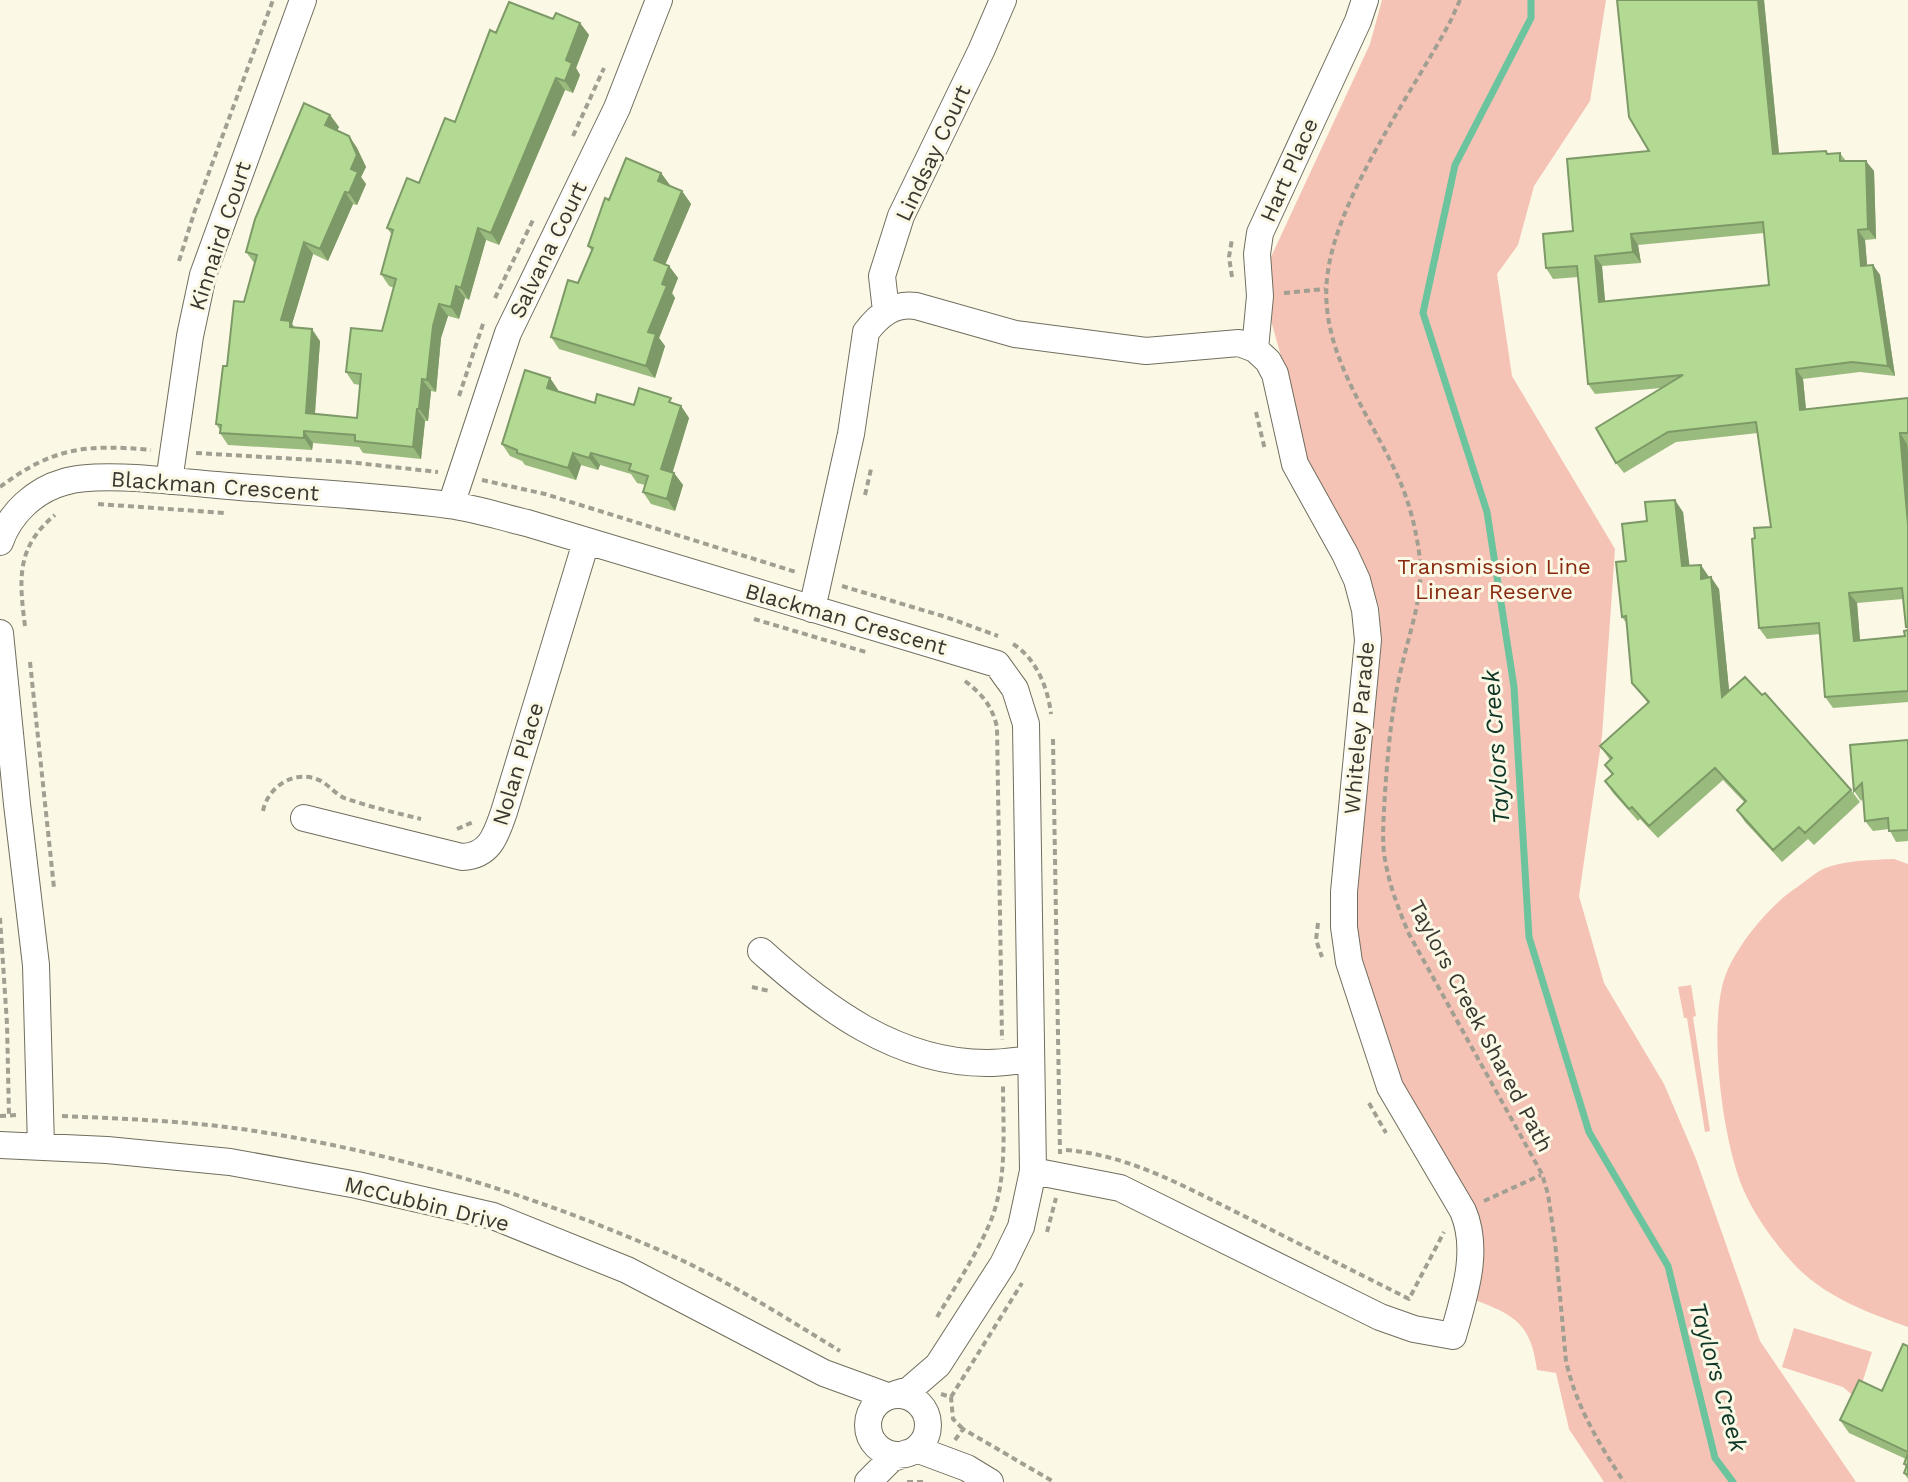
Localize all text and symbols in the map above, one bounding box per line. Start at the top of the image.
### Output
street label: Lindsay Court [890,81,976,225]
street label: Hart Place [1255,114,1323,226]
street label: Kinnaird Court [184,158,256,314]
street label: Salvana Court [504,178,592,322]
street label: Blackman Crescent [110,466,320,506]
park label: Transmission Line Linear Reserve [1397,554,1591,604]
street label: Blackman Crescent [742,578,950,660]
street label: Whiteley Parade [1339,641,1379,815]
water label: Taylors Creek [1477,668,1515,825]
street label: Nolan Place [487,700,549,828]
street label: Taylors Creek Shared Path [1404,896,1558,1156]
street label: McCubbin Drive [342,1171,512,1237]
water label: Taylors Creek [1683,1299,1753,1456]

